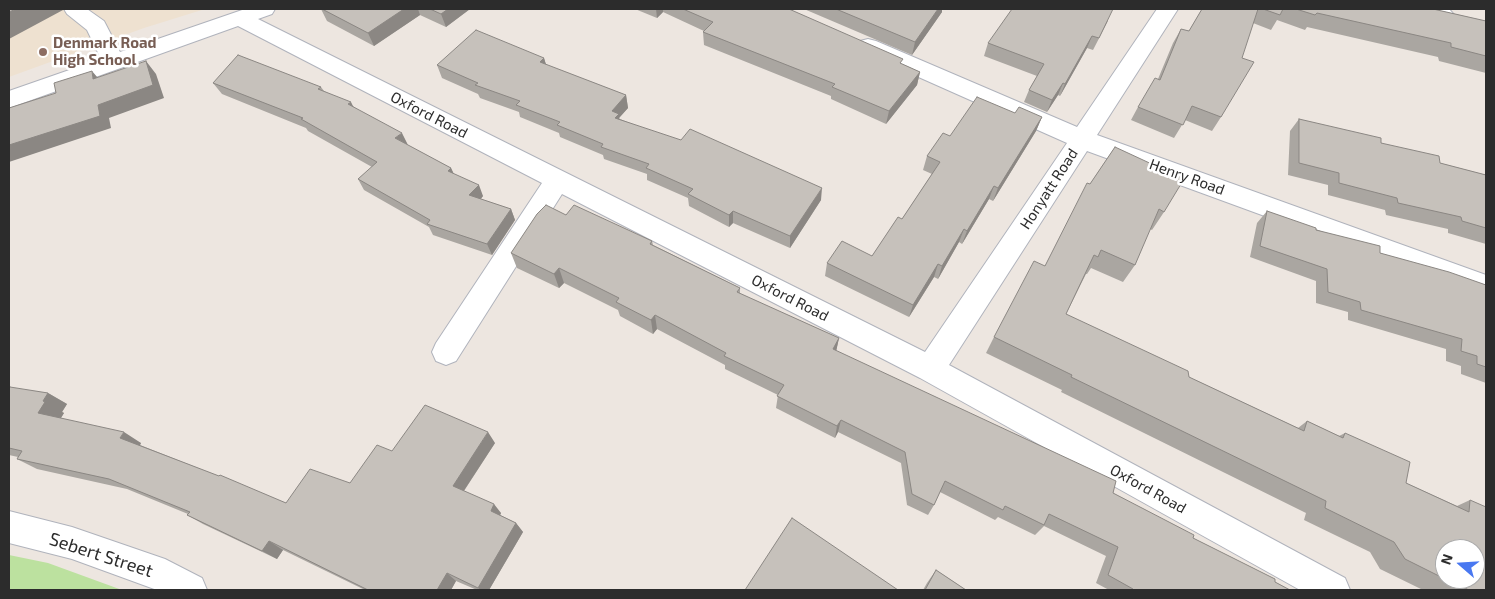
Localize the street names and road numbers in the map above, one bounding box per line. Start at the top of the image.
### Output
street label: Oxford Road [387,88,471,142]
street label: Honyatt Road [1016,145,1082,233]
street label: Henry Road [1147,155,1227,199]
street label: Oxford Road [748,271,832,325]
street label: Oxford Road [1107,461,1189,517]
street label: Sebert Street [46,528,156,582]

